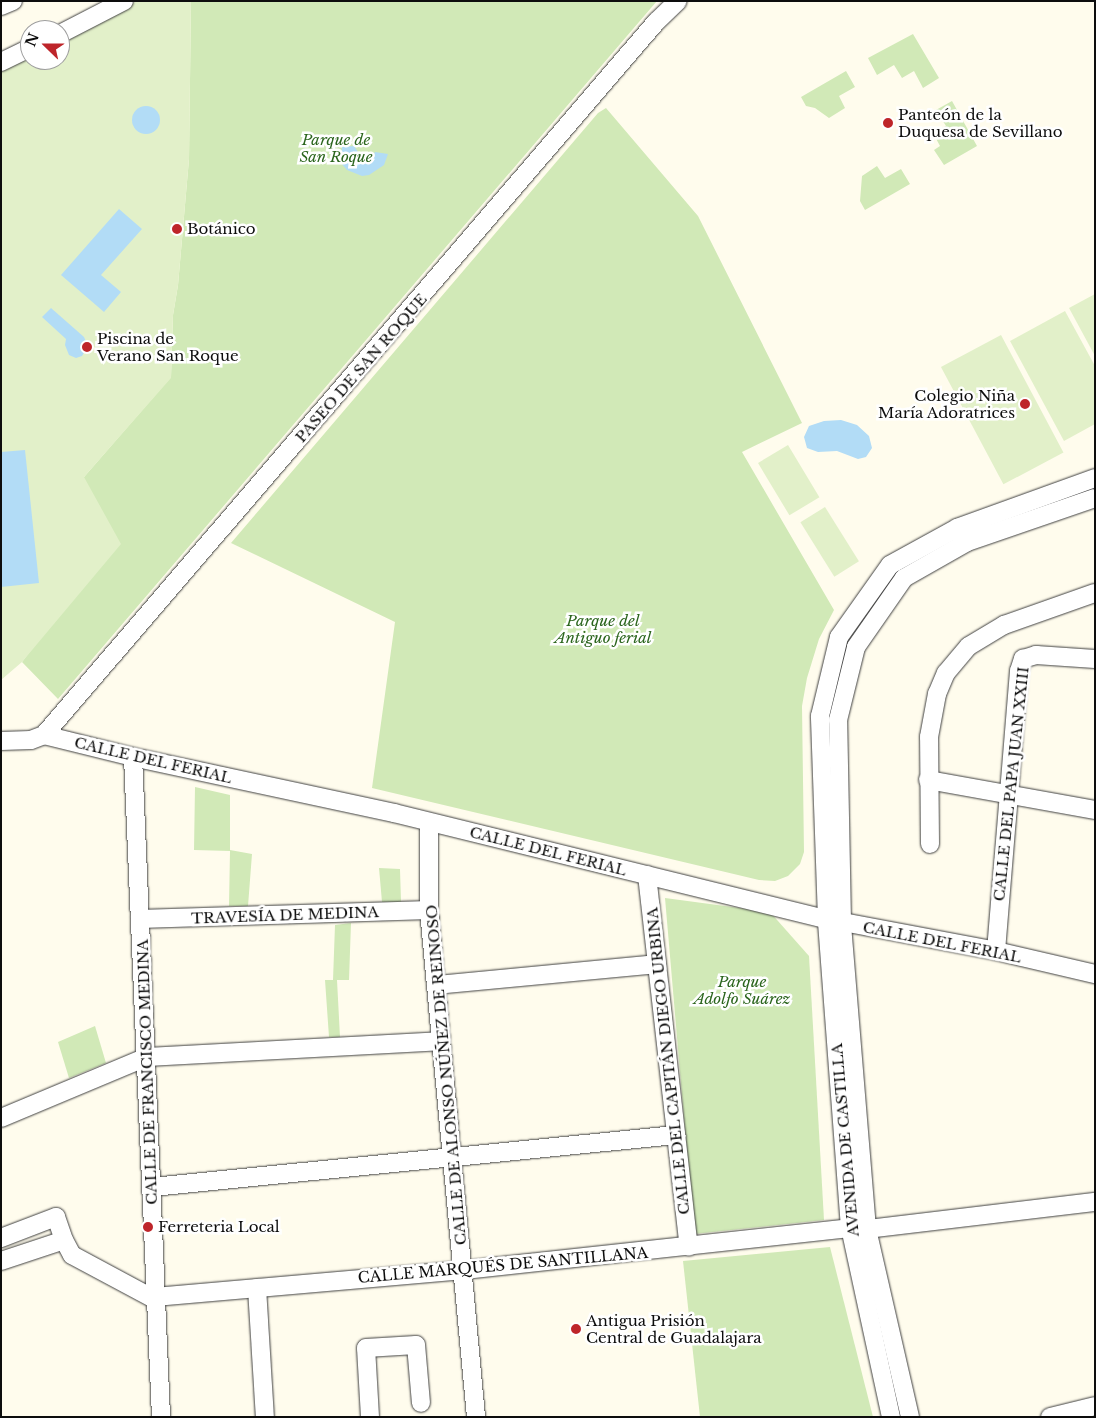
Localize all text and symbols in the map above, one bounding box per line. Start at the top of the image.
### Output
north arrow [20,20,70,70]
text: N [21,30,43,49]
place label: Panteón de la Duquesa de Sevillano [898,105,1063,140]
marker: Panteón de la Duquesa de Sevillano [882,117,894,129]
park label: Parque de San Roque [299,130,373,165]
place label: Botánico [187,220,256,238]
marker: Botánico [171,223,183,235]
street label: PASEO DE SAN ROQUE [292,290,430,446]
place label: Piscina de Verano San Roque [97,329,239,364]
marker: Piscina de Verano San Roque [81,341,93,353]
place label: Colegio Niña María Adoratrices [877,386,1015,421]
marker: Colegio Niña María Adoratrices [1019,398,1031,410]
park label: Parque del Antiguo ferial [554,611,652,646]
street label: CALLE DEL PAPA JUAN XXIII [990,665,1032,903]
street label: CALLE DEL FERIAL [72,733,234,787]
street label: CALLE DEL FERIAL [468,823,628,879]
street label: TRAVESÍA DE MEDINA [191,903,379,927]
street label: CALLE DE ALONSO NÚÑEZ DE REINOSO [422,904,470,1246]
street label: CALLE DEL CAPITÁN DIEGO URBINA [643,906,693,1216]
street label: CALLE DEL FERIAL [861,918,1023,966]
street label: CALLE DE FRANCISCO MEDINA [133,939,161,1205]
park label: Parque Adolfo Suárez [694,972,790,1007]
street label: AVENIDA DE CASTILLA [828,1042,862,1238]
place label: Ferreteria Local [158,1218,280,1236]
marker: Ferreteria Local [142,1221,154,1233]
street label: CALLE MARQUÉS DE SANTILLANA [357,1243,649,1287]
place label: Antigua Prisión Central de Guadalajara [586,1311,762,1346]
marker: Antigua Prisión Central de Guadalajara [570,1323,582,1335]

